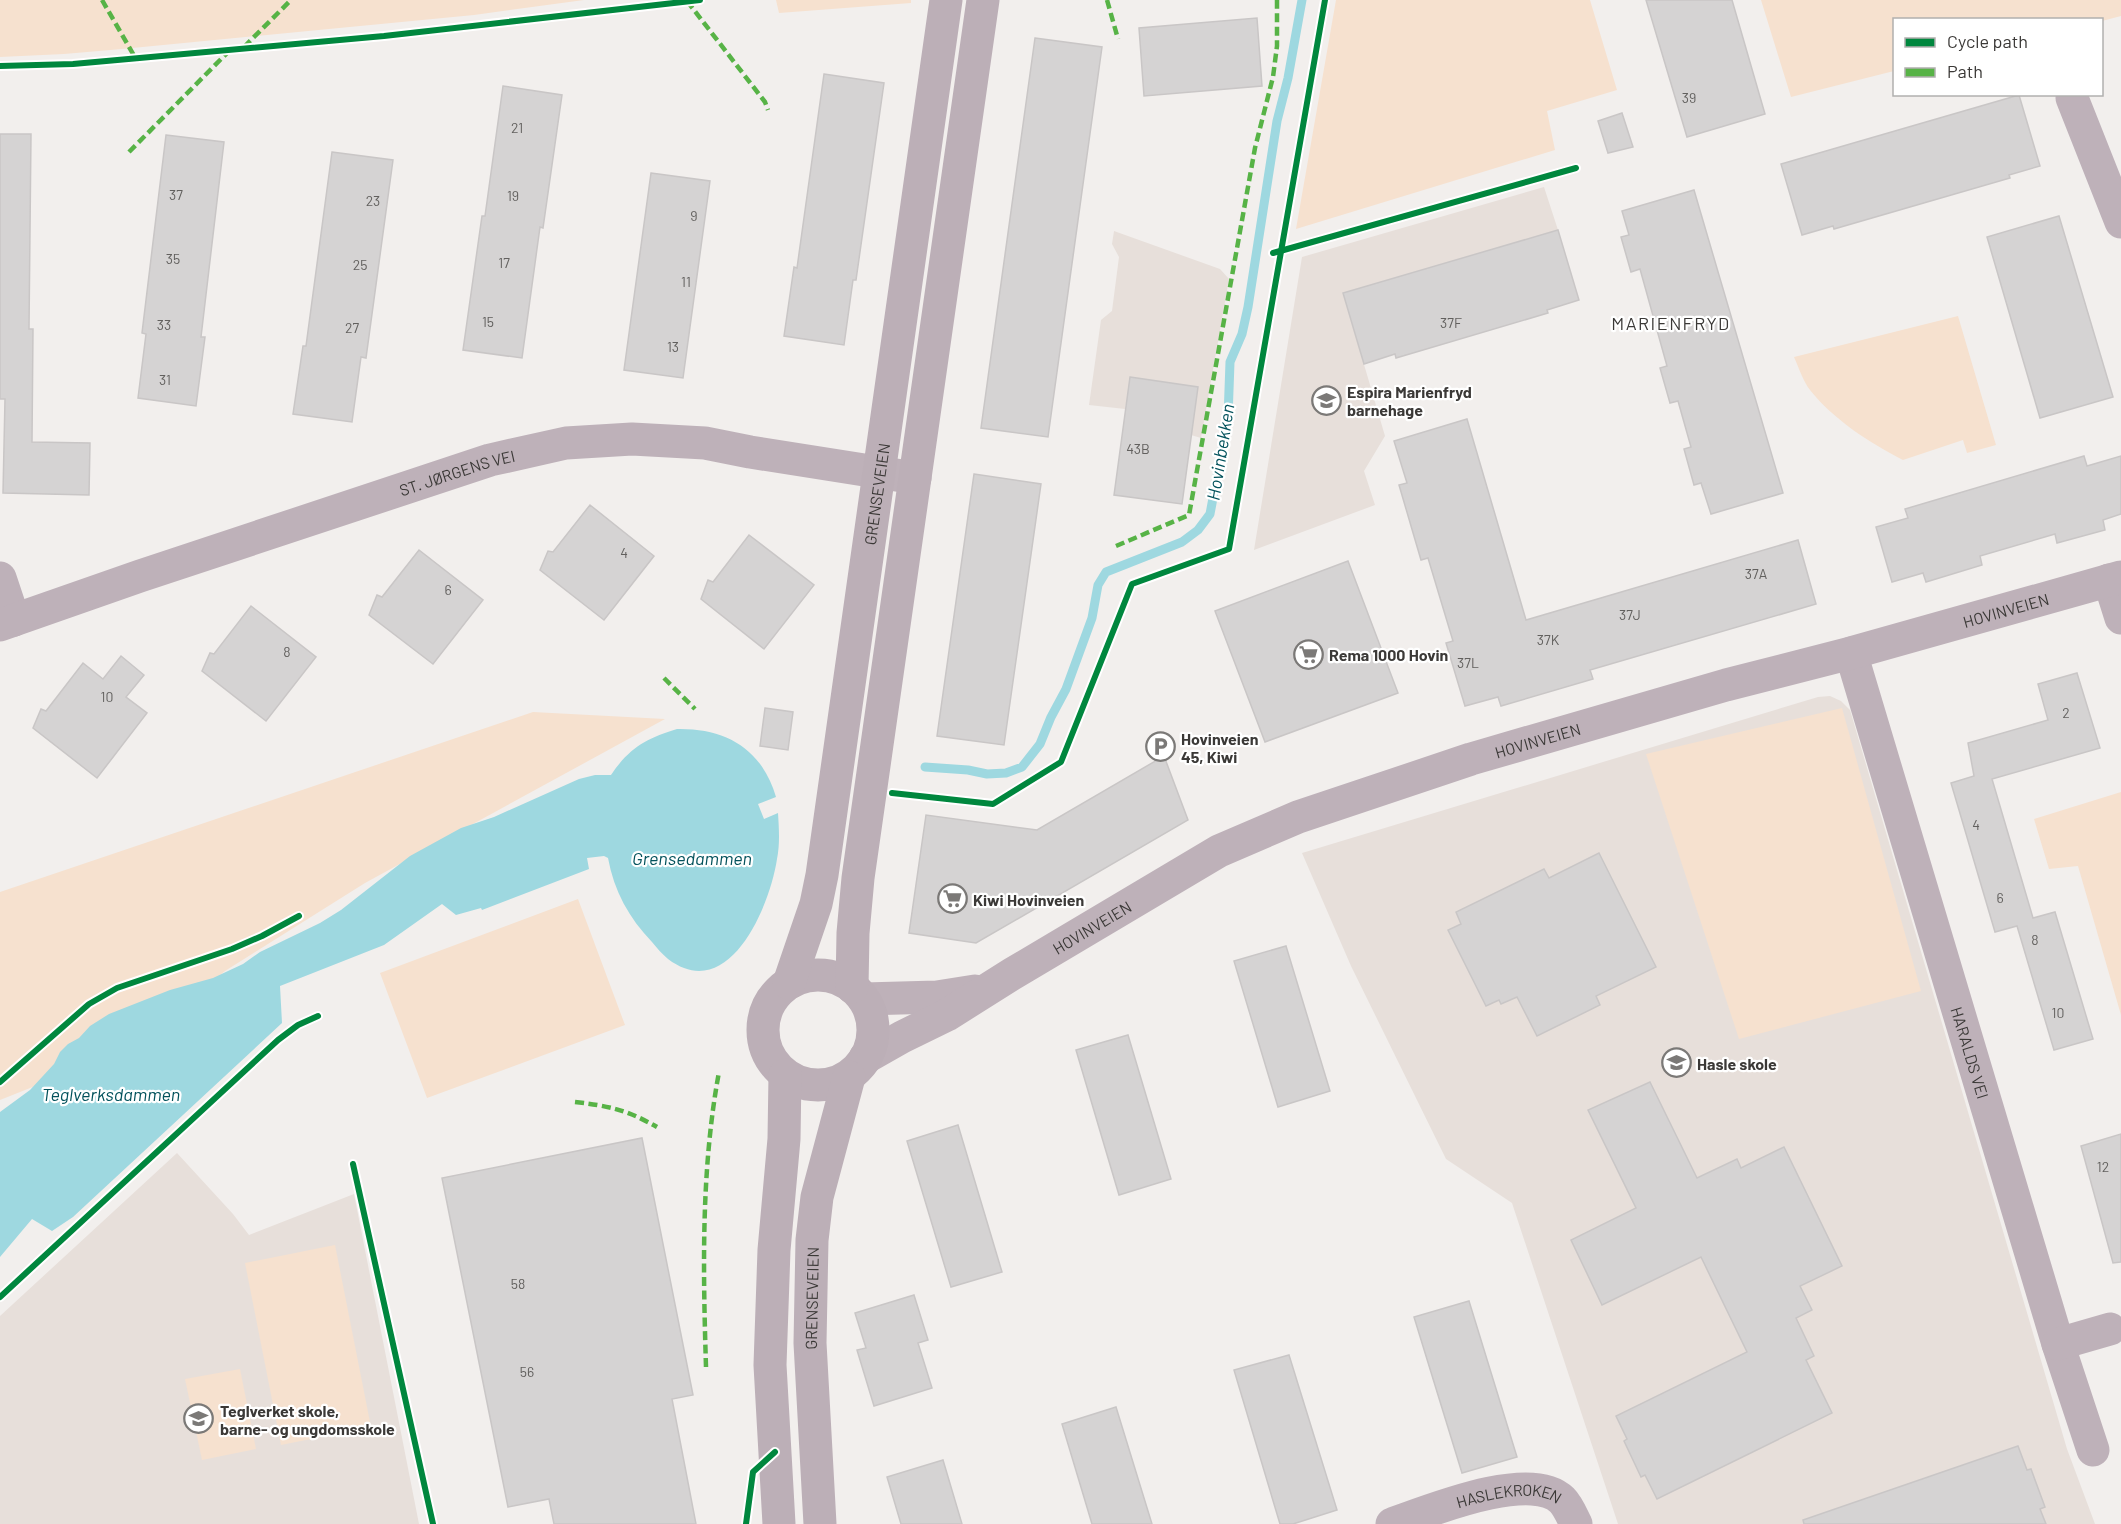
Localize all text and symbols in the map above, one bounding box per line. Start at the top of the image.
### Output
legend [1893,18,2103,96]
text: Cycle path [1947,30,2028,52]
text: Path [1947,60,1983,82]
house number: 39 [1682,89,1696,106]
house number: 21 [511,119,523,136]
house number: 37 [169,186,183,203]
house number: 19 [507,187,519,204]
house number: 23 [366,192,380,209]
house number: 9 [690,207,698,224]
house number: 35 [166,250,180,267]
house number: 17 [498,254,510,271]
house number: 25 [353,256,367,273]
house number: 11 [681,273,691,290]
district label: MARIENFRYD [1611,312,1731,334]
house number: 15 [482,313,494,330]
house number: 37F [1440,314,1462,331]
house number: 33 [157,316,171,333]
house number: 27 [345,319,359,336]
house number: 13 [667,338,679,355]
house number: 31 [159,371,171,388]
place label: Espira Marienfryd barnehage [1347,382,1472,419]
school or university icon: Espira Marienfryd barnehage [1310,384,1342,416]
water label: Hovinbekken [1202,402,1238,502]
house number: 43B [1126,440,1150,457]
street label: GRENSEVEIEN [859,442,893,546]
street label: ST. JØRGENS VEI [397,445,517,499]
house number: 4 [620,544,628,561]
house number: 37A [1745,565,1768,582]
house number: 6 [444,581,452,598]
street label: HOVINVEIEN [1961,588,2051,631]
house number: 37J [1619,606,1641,623]
house number: 37K [1537,631,1560,648]
supermarket icon: Rema 1000 Hovin [1292,638,1324,670]
house number: 8 [283,643,291,660]
place label: Rema 1000 Hovin [1329,645,1448,664]
house number: 37L [1457,654,1479,671]
house number: 10 [101,688,113,705]
house number: 2 [2062,704,2070,721]
street label: HOVINVEIEN [1492,718,1583,761]
place label: Hovinveien 45, Kiwi [1181,729,1258,766]
parking icon: Hovinveien 45, Kiwi [1144,731,1176,763]
house number: 4 [1972,816,1980,833]
water label: Grensedammen [632,847,752,869]
supermarket icon: Kiwi Hovinveien [936,883,968,915]
house number: 6 [1996,889,2004,906]
place label: Kiwi Hovinveien [973,890,1084,909]
street label: HOVINVEIEN [1049,896,1134,957]
house number: 8 [2031,931,2039,948]
street label: HARALDS VEI [1948,1004,1993,1101]
house number: 10 [2052,1004,2064,1021]
school or university icon: Hasle skole [1660,1047,1692,1079]
place label: Hasle skole [1697,1054,1777,1073]
water label: Teglverksdammen [42,1083,180,1105]
house number: 12 [2097,1158,2109,1175]
street label: GRENSEVEIEN [800,1247,821,1350]
house number: 58 [511,1275,525,1292]
house number: 56 [520,1363,534,1380]
place label: Teglverket skole, barne- og ungdomsskole [220,1401,395,1438]
school or university icon: Teglverket skole, barne- og ungdomsskole [183,1403,215,1435]
street label: HASLEKROKEN [1454,1479,1566,1511]

